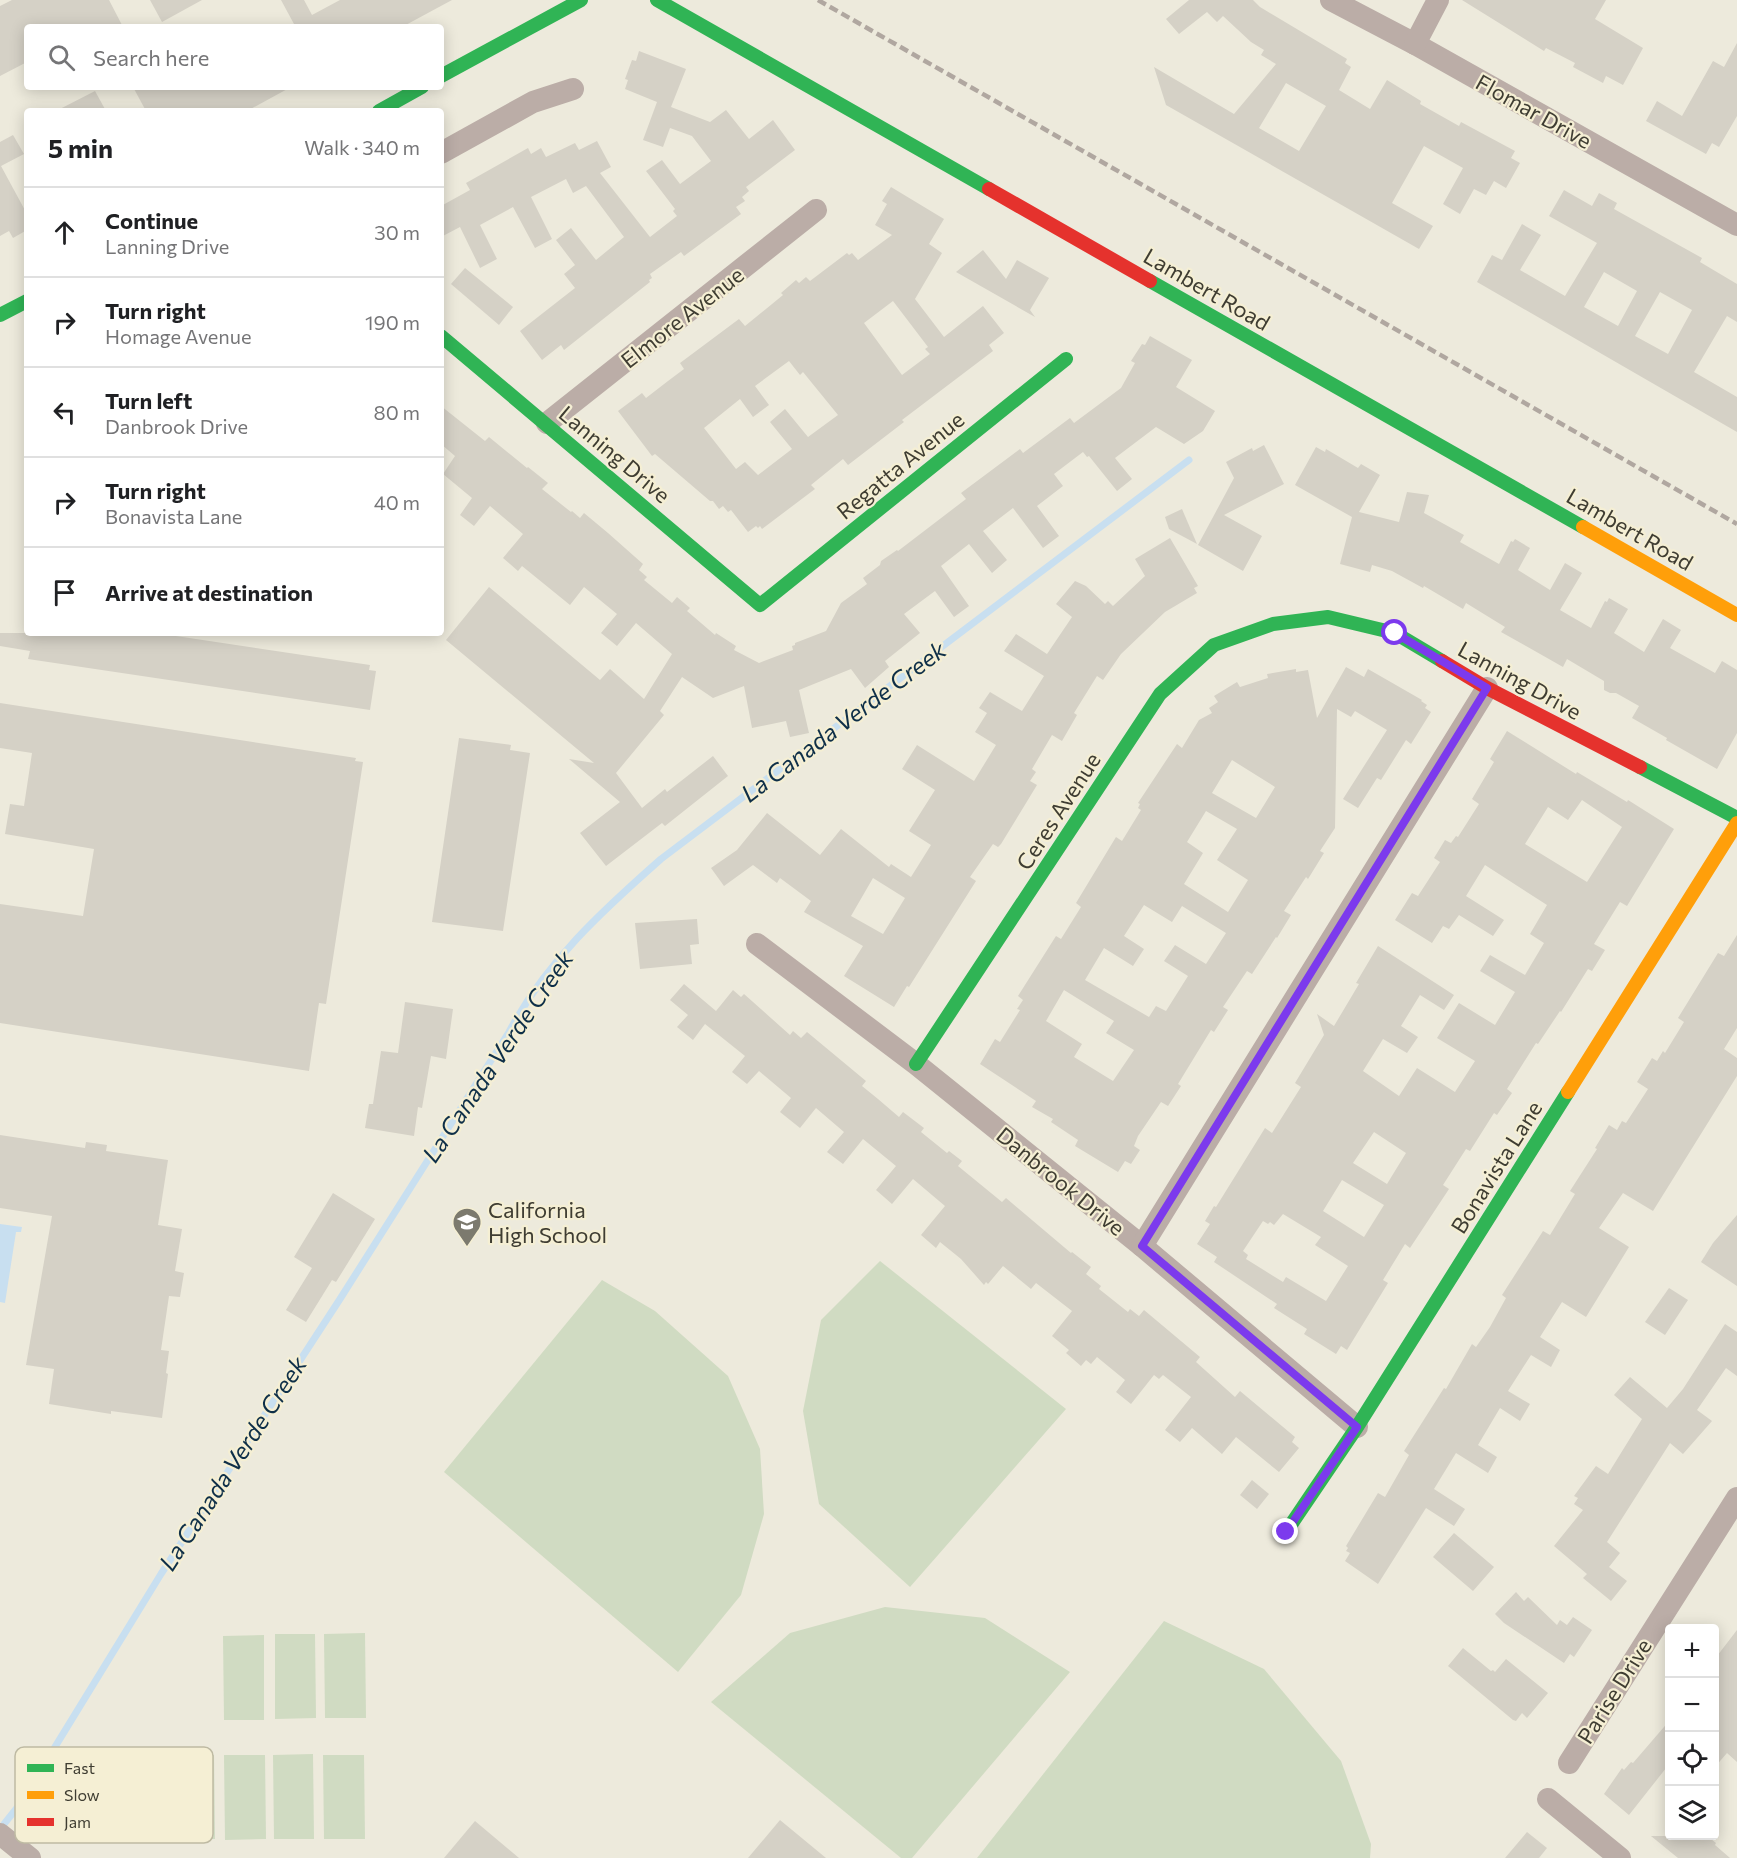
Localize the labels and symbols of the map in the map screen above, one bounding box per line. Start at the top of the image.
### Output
street label: Flomar Drive [1471,68,1597,154]
street label: Lambert Road [1139,242,1275,336]
street label: Elmore Avenue [615,261,749,373]
street label: Lanning Drive [554,400,676,508]
street label: Regatta Avenue [831,405,969,525]
street label: Lambert Road [1562,482,1698,576]
route start [1381,619,1407,645]
water label: La Canada Verde Creek [735,634,952,808]
street label: Lanning Drive [1454,635,1586,725]
street label: Ceres Avenue [1010,747,1106,875]
water label: La Canada Verde Creek [415,944,579,1167]
street label: Bonavista Lane [1445,1096,1547,1238]
street label: Danbrook Drive [991,1121,1131,1241]
place label: California High School [488,1196,607,1248]
school or university icon: California High School [451,1206,483,1248]
water label: La Canada Verde Creek [152,1350,313,1575]
route end [1272,1518,1298,1544]
street label: Parise Drive [1571,1633,1657,1749]
legend [15,1747,213,1843]
text: Fast [64,1758,95,1777]
text: Slow [64,1785,100,1804]
text: Jam [64,1812,91,1831]

